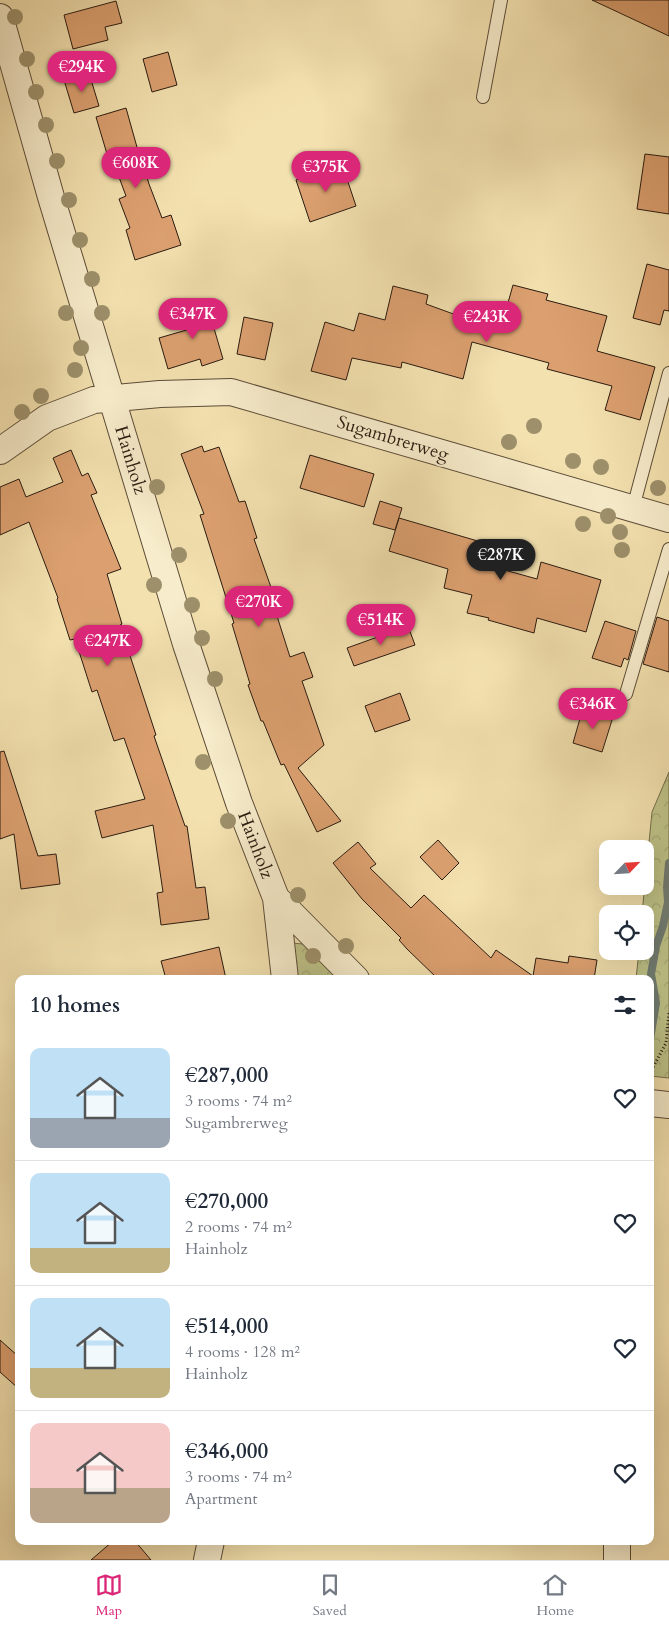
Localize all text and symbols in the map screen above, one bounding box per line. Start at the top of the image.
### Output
pin: €294K [47,51,117,93]
text: €294K [58,56,106,78]
pin: €608K [101,146,171,189]
pin: €375K [291,150,361,193]
text: €608K [112,152,160,174]
text: €375K [302,156,350,178]
pin: €347K [158,298,228,340]
pin: €243K [452,300,522,343]
text: €347K [169,303,217,325]
text: €243K [463,306,511,328]
street label: Sugambrerweg [334,410,453,468]
street label: Hainholz [108,423,153,497]
pin: €287K [466,538,536,581]
text: €287K [477,544,525,566]
pin: €270K [224,586,294,628]
text: €270K [235,591,283,613]
pin: €514K [346,604,416,646]
text: €514K [357,609,405,631]
pin: €247K [73,624,143,667]
text: €247K [84,630,132,652]
pin: €346K [558,688,628,730]
text: €346K [569,693,617,715]
street label: Hainholz [231,808,280,883]
north arrow [599,840,654,895]
map controls [599,840,654,960]
button: locate [599,905,654,960]
text: 10 homes [30,991,120,1020]
icon: filters [611,991,639,1019]
text: €287,000 [185,1061,268,1090]
icon: home [70,1068,130,1128]
icon: heart [611,1084,639,1112]
text: 3 rooms · 74 m² [185,1090,292,1112]
text: Sugambrerweg [185,1112,288,1134]
text: €270,000 [185,1187,268,1216]
icon: home [70,1193,130,1253]
icon: heart [611,1209,639,1237]
text: 2 rooms · 74 m² [185,1216,292,1238]
text: Hainholz [185,1238,248,1260]
text: €514,000 [185,1312,268,1341]
icon: home [70,1318,130,1378]
icon: heart [611,1334,639,1362]
text: 4 rooms · 128 m² [185,1341,300,1363]
text: Hainholz [185,1363,248,1385]
text: €346,000 [185,1437,268,1466]
icon: home [70,1443,130,1503]
icon: heart [611,1459,639,1487]
text: 3 rooms · 74 m² [185,1466,292,1488]
text: Apartment [185,1488,258,1510]
tab: Map [95,1571,123,1620]
tab: Saved [313,1571,347,1620]
tab: Home [537,1571,574,1620]

